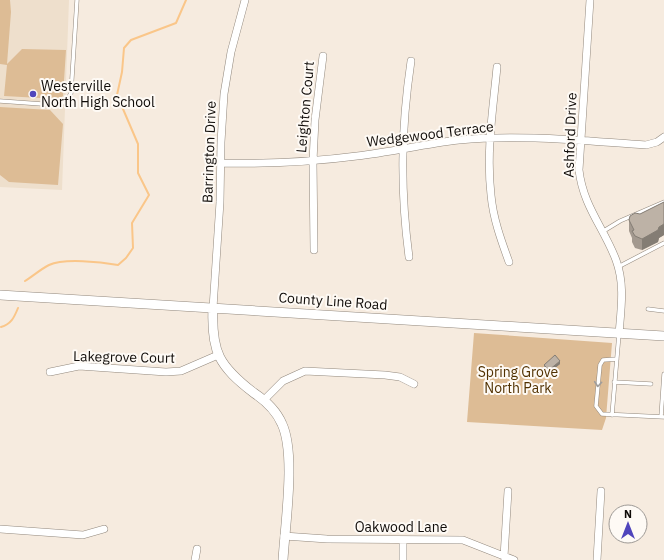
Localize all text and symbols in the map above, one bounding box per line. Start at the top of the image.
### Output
street label: Leighton Court [292,60,318,154]
place label: Westerville North High School [41,77,155,111]
marker: Westerville North High School [28,89,38,99]
street label: Ashford Drive [560,92,580,178]
street label: Barrington Drive [198,100,220,203]
street label: Wedgewood Terrace [365,117,495,151]
street label: County Line Road [278,288,388,314]
street label: Lakegrove Court [73,347,175,367]
park label: Spring Grove North Park [478,363,559,397]
one-way arrow [594,381,603,387]
north arrow [608,504,648,544]
text: N [624,507,632,521]
street label: Oakwood Lane [355,518,448,536]

